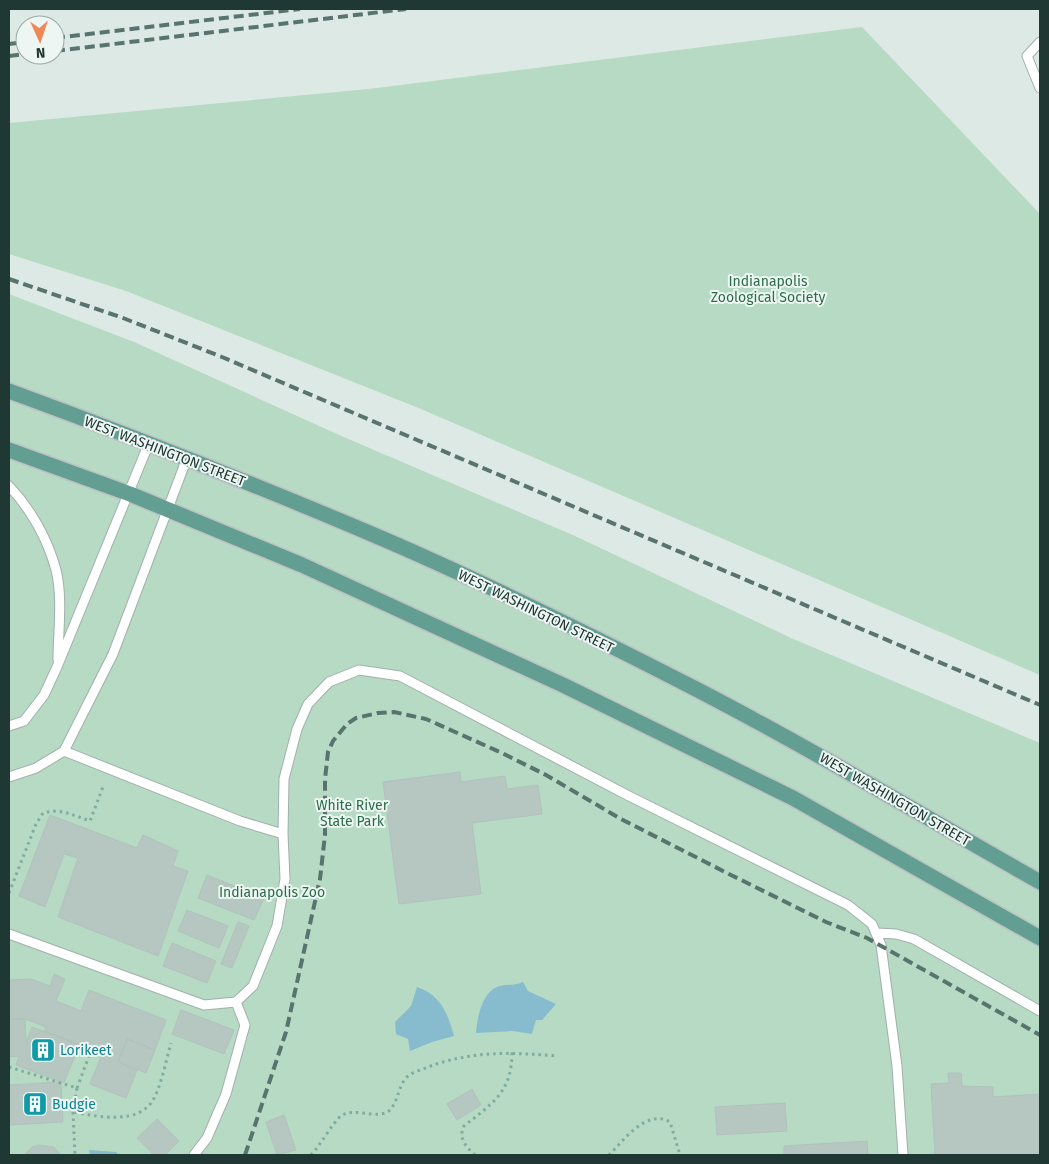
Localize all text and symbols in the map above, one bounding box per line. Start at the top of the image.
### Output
north arrow [15,15,65,65]
text: N [36,44,46,61]
park label: Indianapolis Zoological Society [711,273,825,306]
street label: WEST WASHINGTON STREET [82,413,248,490]
street label: WEST WASHINGTON STREET [455,566,617,657]
street label: WEST WASHINGTON STREET [816,749,974,850]
park label: White River State Park [316,797,389,830]
park label: Indianapolis Zoo [219,884,325,901]
building icon: Lorikeet [30,1037,56,1063]
place label: Lorikeet [60,1042,112,1059]
building icon: Budgie [22,1091,48,1117]
place label: Budgie [52,1096,96,1113]

